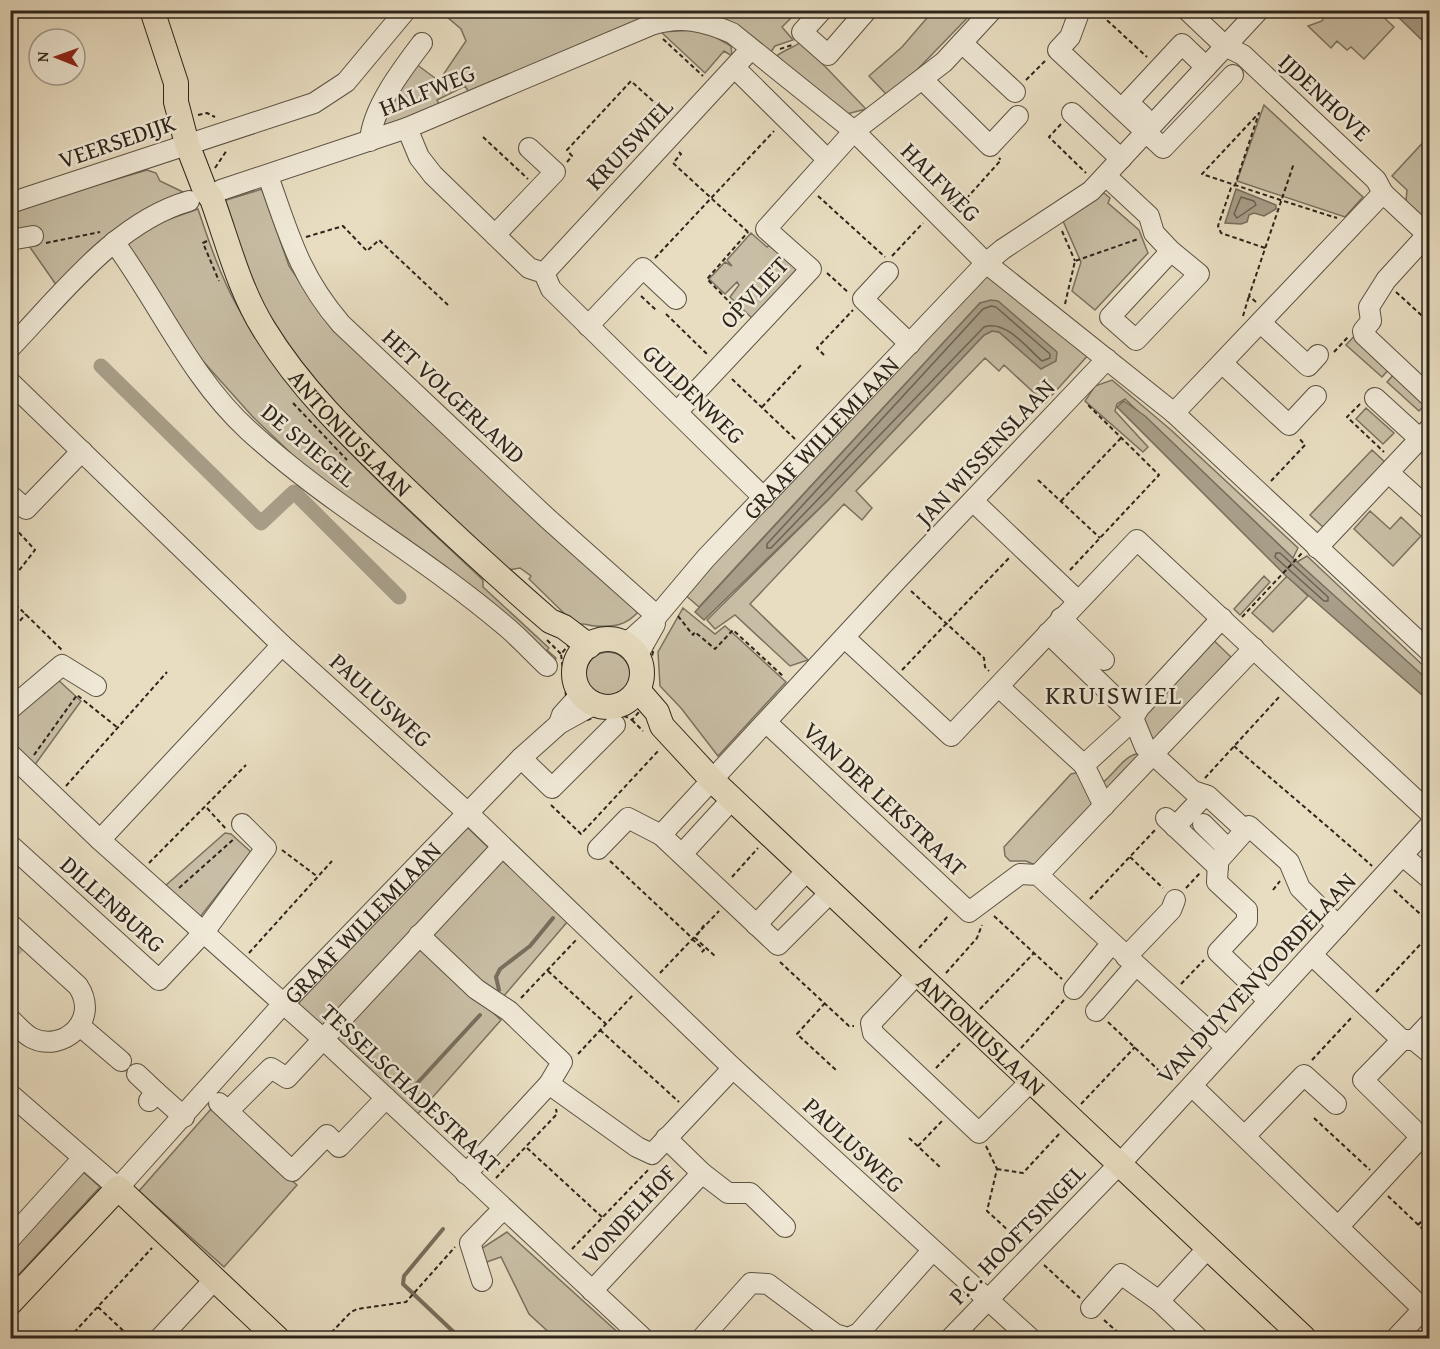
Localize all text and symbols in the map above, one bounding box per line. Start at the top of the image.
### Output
north arrow [27,27,87,87]
street label: IJDENHOVE [1271,45,1379,149]
text: N [30,51,54,62]
street label: HALFWEG [374,55,480,125]
street label: KRUISWIEL [577,90,681,198]
street label: VEERSEDIJK [54,104,181,177]
street label: HALFWEG [893,134,989,230]
street label: OPVLIET [711,248,797,336]
street label: HET VOLGERLAND [375,320,533,472]
street label: GULDENWEG [635,336,753,452]
street label: GRAAF WILLEMLAAN [734,348,907,527]
street label: ANTONIUSLAAN [281,362,421,505]
street label: JAN WISSENSLAAN [905,370,1063,536]
street label: DE SPIEGEL [254,395,364,495]
street label: PAULUSWEG [322,645,440,755]
district label: KRUISWIEL [1045,675,1183,714]
street label: VAN DER LEKSTRAAT [795,714,975,884]
street label: GRAAF WILLEMLAAN [275,833,449,1011]
street label: DILLENBURG [53,847,173,961]
street label: VAN DUYVENVOORDELAAN [1148,864,1364,1092]
street label: ANTONIUSLAAN [909,965,1054,1104]
street label: TESSELSCHADESTRAAT [313,995,509,1181]
street label: PAULUSWEG [796,1089,912,1201]
street label: VONDELHOF [573,1156,685,1272]
street label: P.C. HOOFTSINGEL [941,1156,1094,1312]

